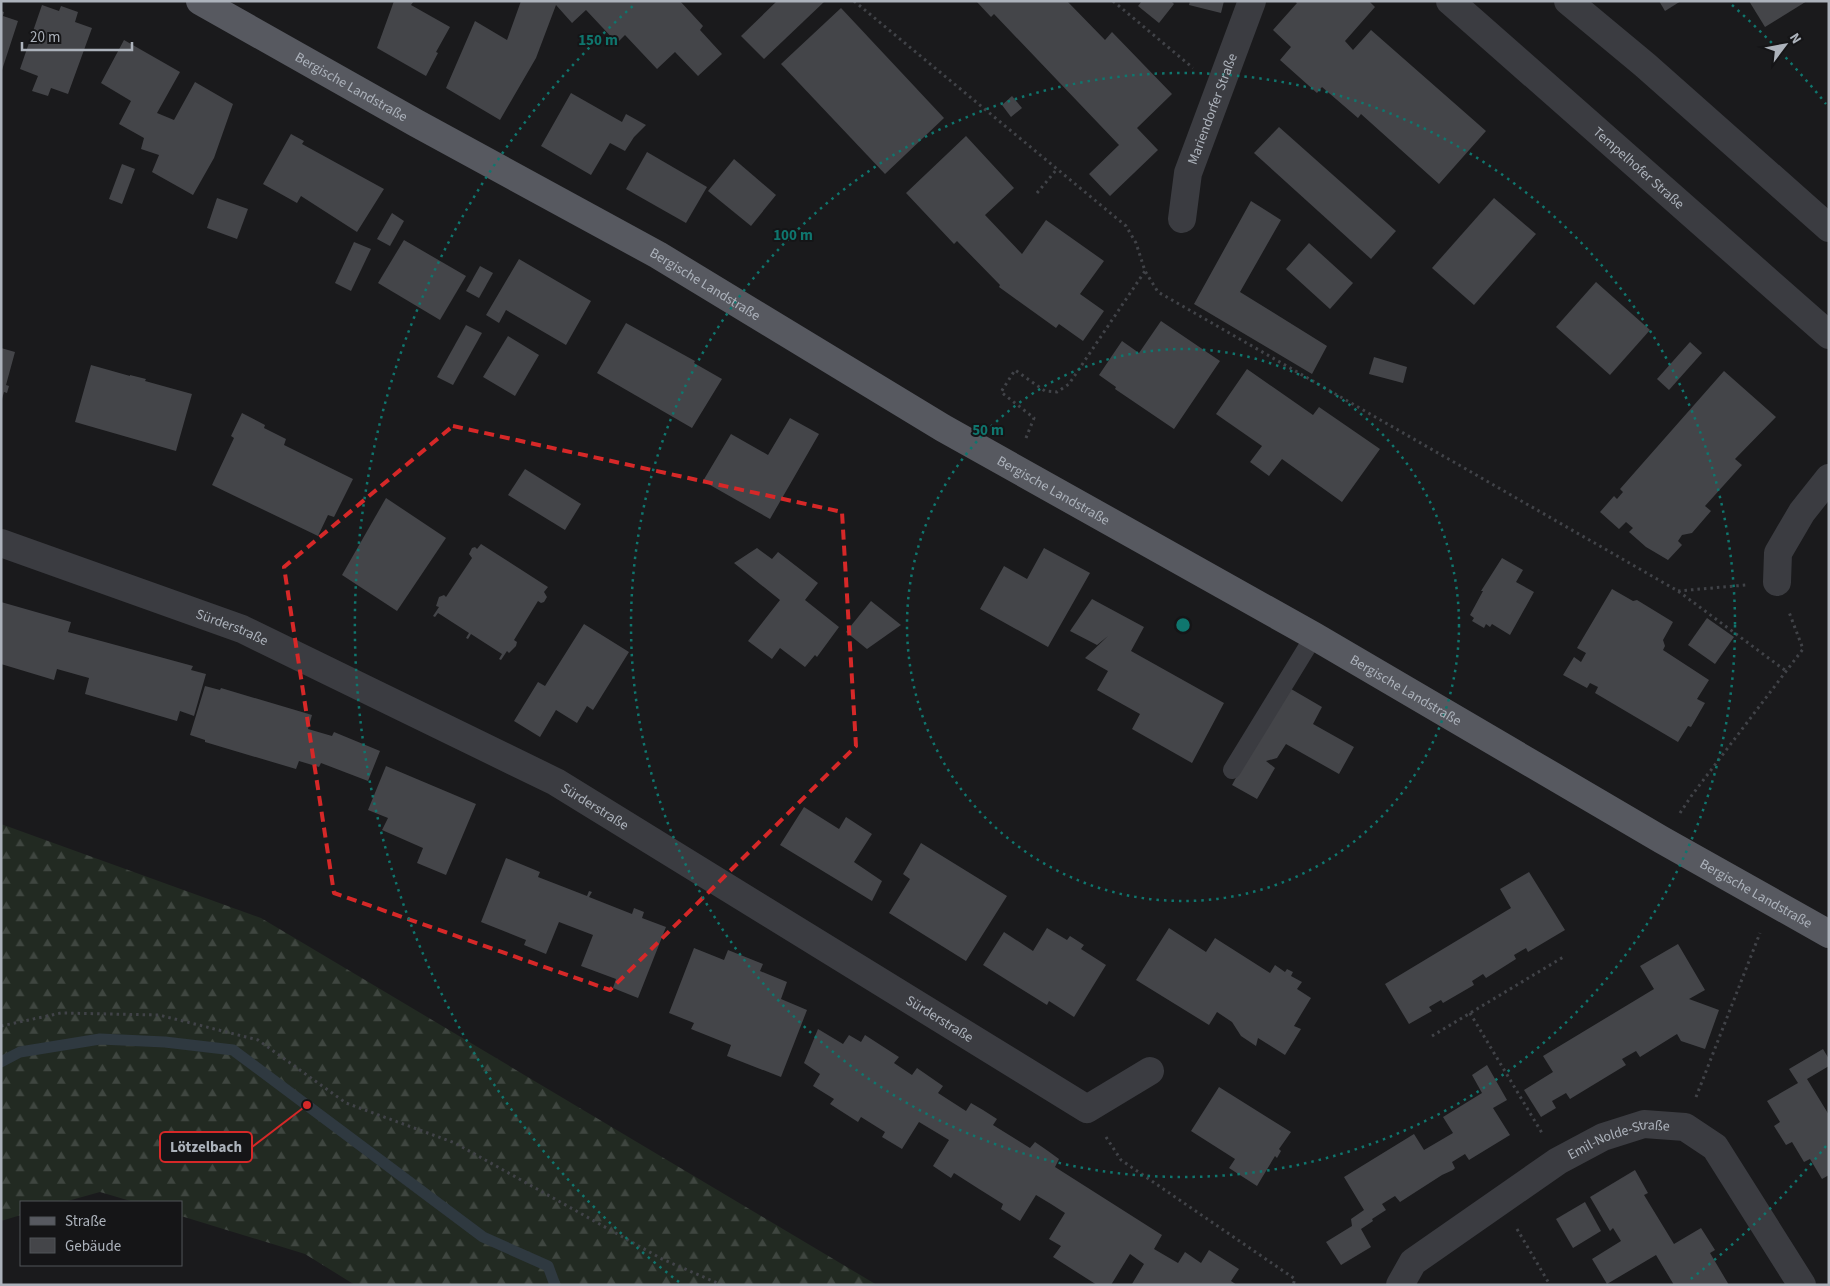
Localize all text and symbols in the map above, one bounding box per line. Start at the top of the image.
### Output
scale bar [22,20,132,52]
north arrow [1760,20,1810,70]
text: 20 m [30,27,60,48]
text: N [1784,29,1806,48]
text: 150 m [578,30,618,51]
street label: Bergische Landstraße [291,48,411,127]
street label: Mariendorfer Straße [1183,50,1243,168]
street label: Tempelhofer Straße [1588,123,1688,214]
text: 100 m [773,225,813,246]
street label: Bergische Landstraße [646,243,764,326]
text: 50 m [972,420,1004,441]
street label: Bergische Landstraße [993,451,1113,531]
street label: Sürderstraße [193,604,271,651]
centre of rings [1174,616,1192,634]
street label: Bergische Landstraße [1346,650,1465,731]
street label: Sürderstraße [557,778,632,835]
street label: Bergische Landstraße [1696,854,1816,934]
street label: Sürderstraße [902,991,977,1048]
street label: Emil-Nolde-Straße [1564,1115,1671,1165]
callout: Lötzelbach [160,1132,252,1162]
text: Lötzelbach [170,1137,242,1158]
legend [20,1201,182,1266]
text: Straße [65,1211,106,1232]
text: Gebäude [65,1236,121,1257]

